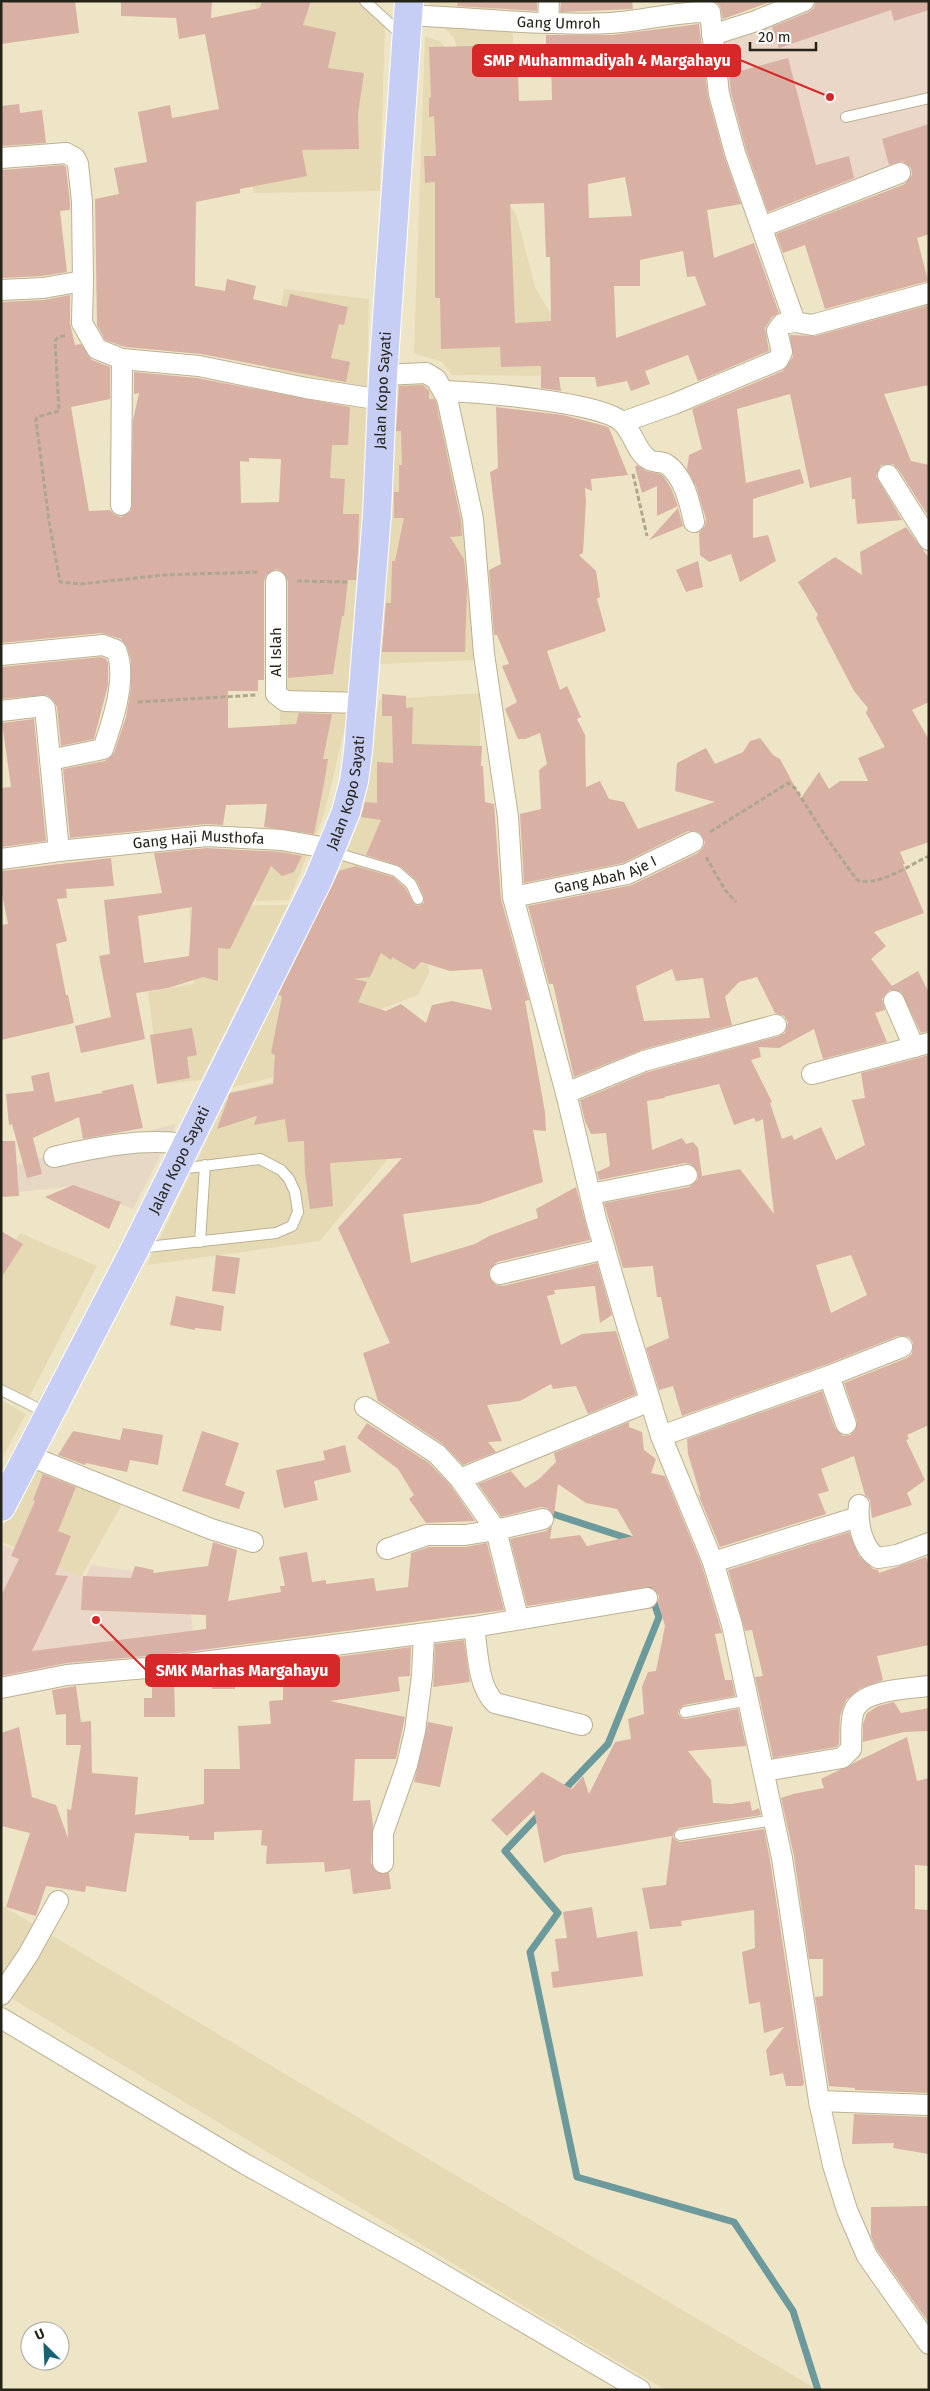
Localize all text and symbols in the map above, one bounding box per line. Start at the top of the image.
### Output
street label: Gang Umroh [516,13,601,33]
scale bar [750,20,816,52]
text: 20 m [758,28,791,46]
callout: SMP Muhammadiyah 4 Margahayu [473,45,740,76]
text: SMP Muhammadiyah 4 Margahayu [483,51,731,70]
street label: Jalan Kopo Sayati [371,331,395,450]
street label: Al Islah [267,627,285,677]
street label: Jalan Kopo Sayati [322,735,368,853]
street label: Gang Haji Musthofa [132,827,265,852]
street label: Gang Abah Aje I [552,852,659,898]
street label: Jalan Kopo Sayati [145,1103,213,1217]
callout: SMK Marhas Margahayu [146,1655,339,1686]
text: SMK Marhas Margahayu [156,1661,328,1680]
north arrow [20,2321,70,2371]
text: U [32,2325,48,2344]

